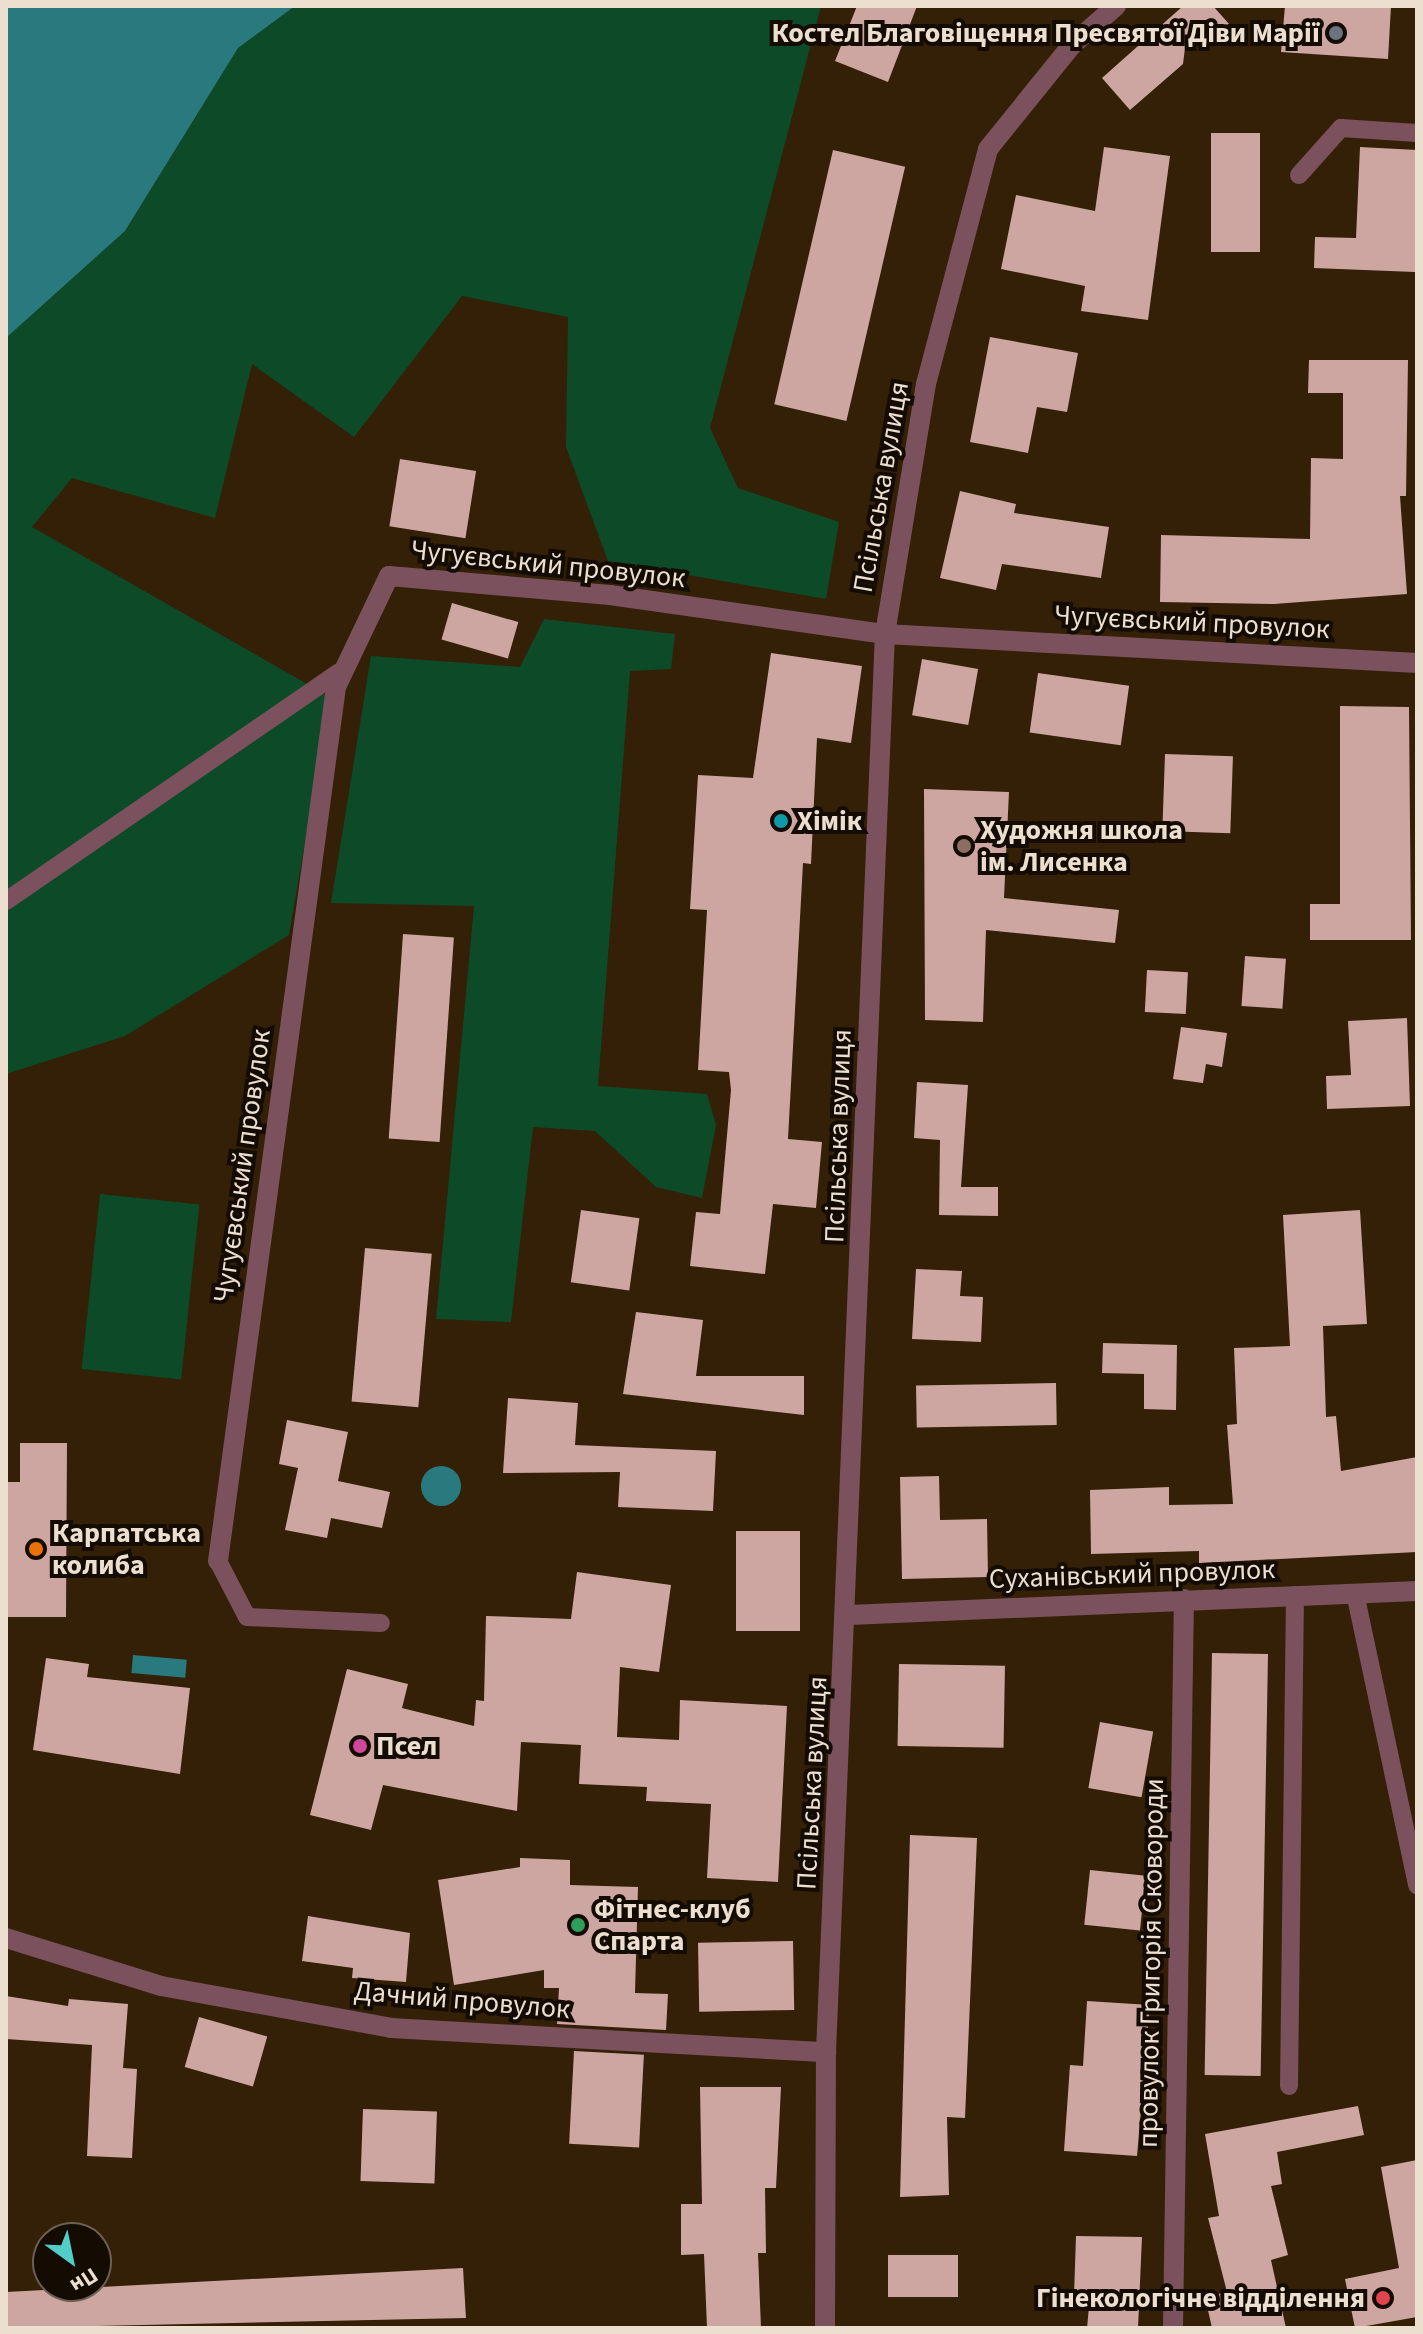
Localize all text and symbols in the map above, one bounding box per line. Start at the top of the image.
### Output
place label: Костел Благовіщення Пресвятої Діви Марії [771,16,1320,50]
marker: Костел Благовіщення Пресвятої Діви Марії [1327,24,1345,42]
street label: Псільська вулиця [846,379,916,595]
street label: Чугуєвський провулок [409,533,687,595]
street label: Чугуєвський провулок [1053,598,1331,646]
place label: Хімік [797,804,862,838]
marker: Хімік [772,812,790,830]
place label: Художня школа ім. Лисенка [980,813,1183,879]
marker: Художня школа ім. Лисенка [955,837,973,855]
street label: Чугуєвський провулок [206,1027,278,1305]
street label: Псільська вулиця [817,1029,859,1243]
place label: Карпатська колиба [52,1516,201,1582]
marker: Карпатська колиба [27,1540,45,1558]
street label: Суханівський провулок [988,1552,1276,1596]
street label: Псільська вулиця [790,1675,834,1891]
place label: Псел [376,1729,437,1763]
marker: Псел [351,1737,369,1755]
street label: провулок Григорія Сковороди [1131,1778,1171,2148]
place label: Фітнес-клуб Спарта [594,1892,751,1958]
marker: Фітнес-клуб Спарта [569,1916,587,1934]
street label: Дачний провулок [353,1974,571,2026]
north arrow [32,2222,112,2302]
text: Пн [64,2260,104,2301]
place label: Гінекологічне відділення [1036,2281,1365,2315]
marker: Гінекологічне відділення [1372,2287,1394,2309]

